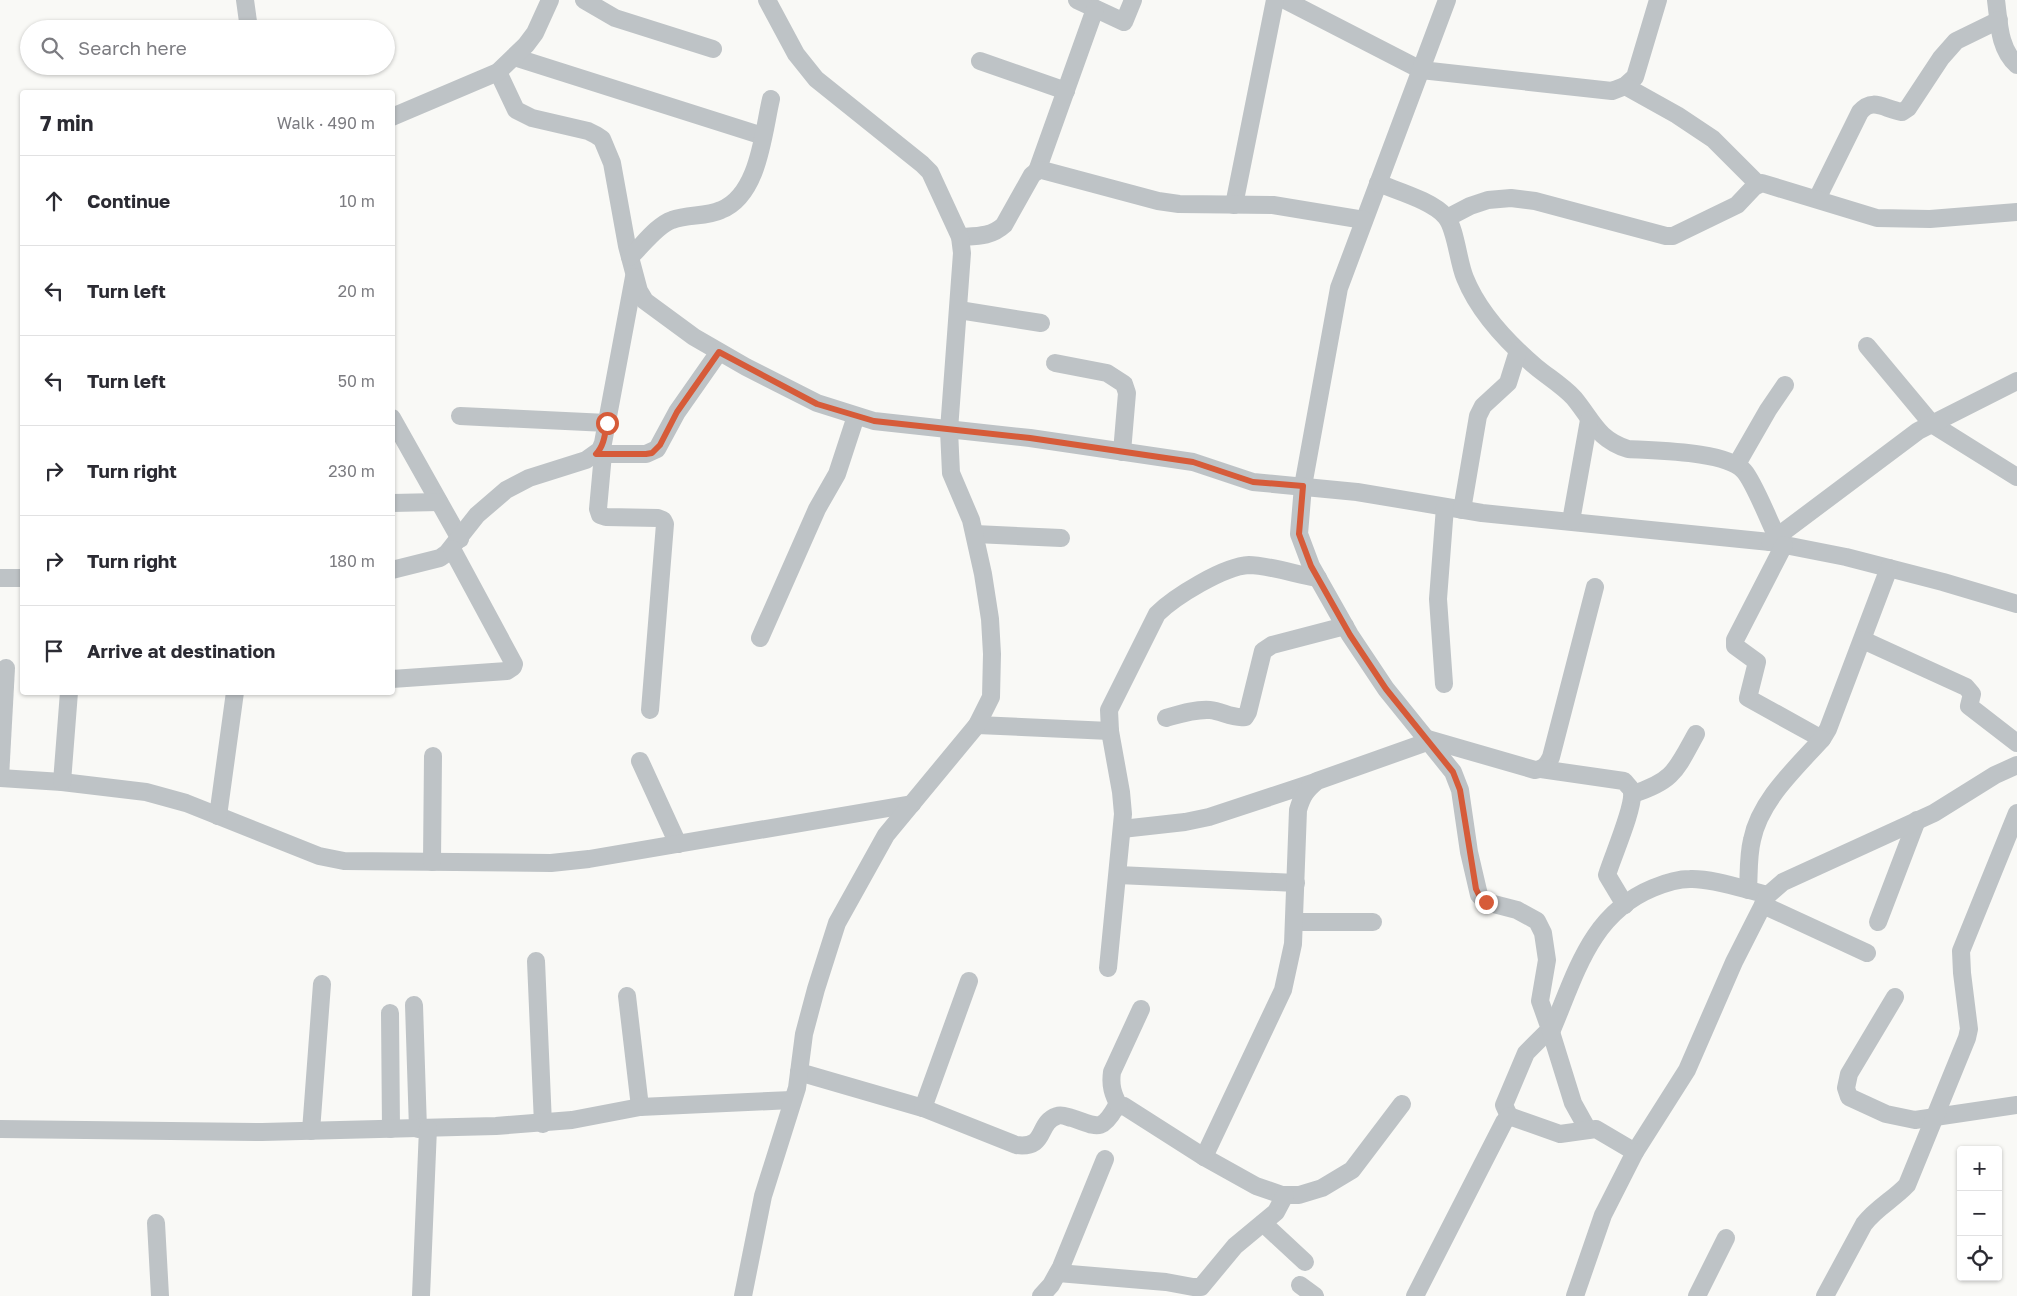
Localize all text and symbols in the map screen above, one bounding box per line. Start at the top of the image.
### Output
search box [20,20,395,75]
icon: search [38,34,66,62]
text: Search here [78,36,187,59]
text: 7 min [40,110,94,136]
text: Walk · 490 m [277,113,375,133]
icon: ahead [40,187,68,215]
text: Continue [87,189,170,212]
text: 10 m [339,191,375,211]
icon: left [40,277,68,305]
text: Turn left [87,279,166,302]
text: 20 m [338,281,375,301]
icon: left [40,367,68,395]
text: Turn left [87,369,166,392]
text: 50 m [338,371,375,391]
route start [596,412,619,435]
icon: right [40,457,68,485]
text: Turn right [87,459,177,482]
text: 230 m [328,461,375,481]
icon: right [40,547,68,575]
text: Turn right [87,549,177,572]
text: 180 m [329,551,375,571]
icon: arrive [40,637,68,665]
text: Arrive at destination [87,639,275,662]
route end [1475,891,1498,914]
map controls [1957,1146,2002,1281]
button: + [1957,1146,2002,1191]
button: − [1957,1191,2002,1236]
button: locate [1957,1236,2002,1281]

